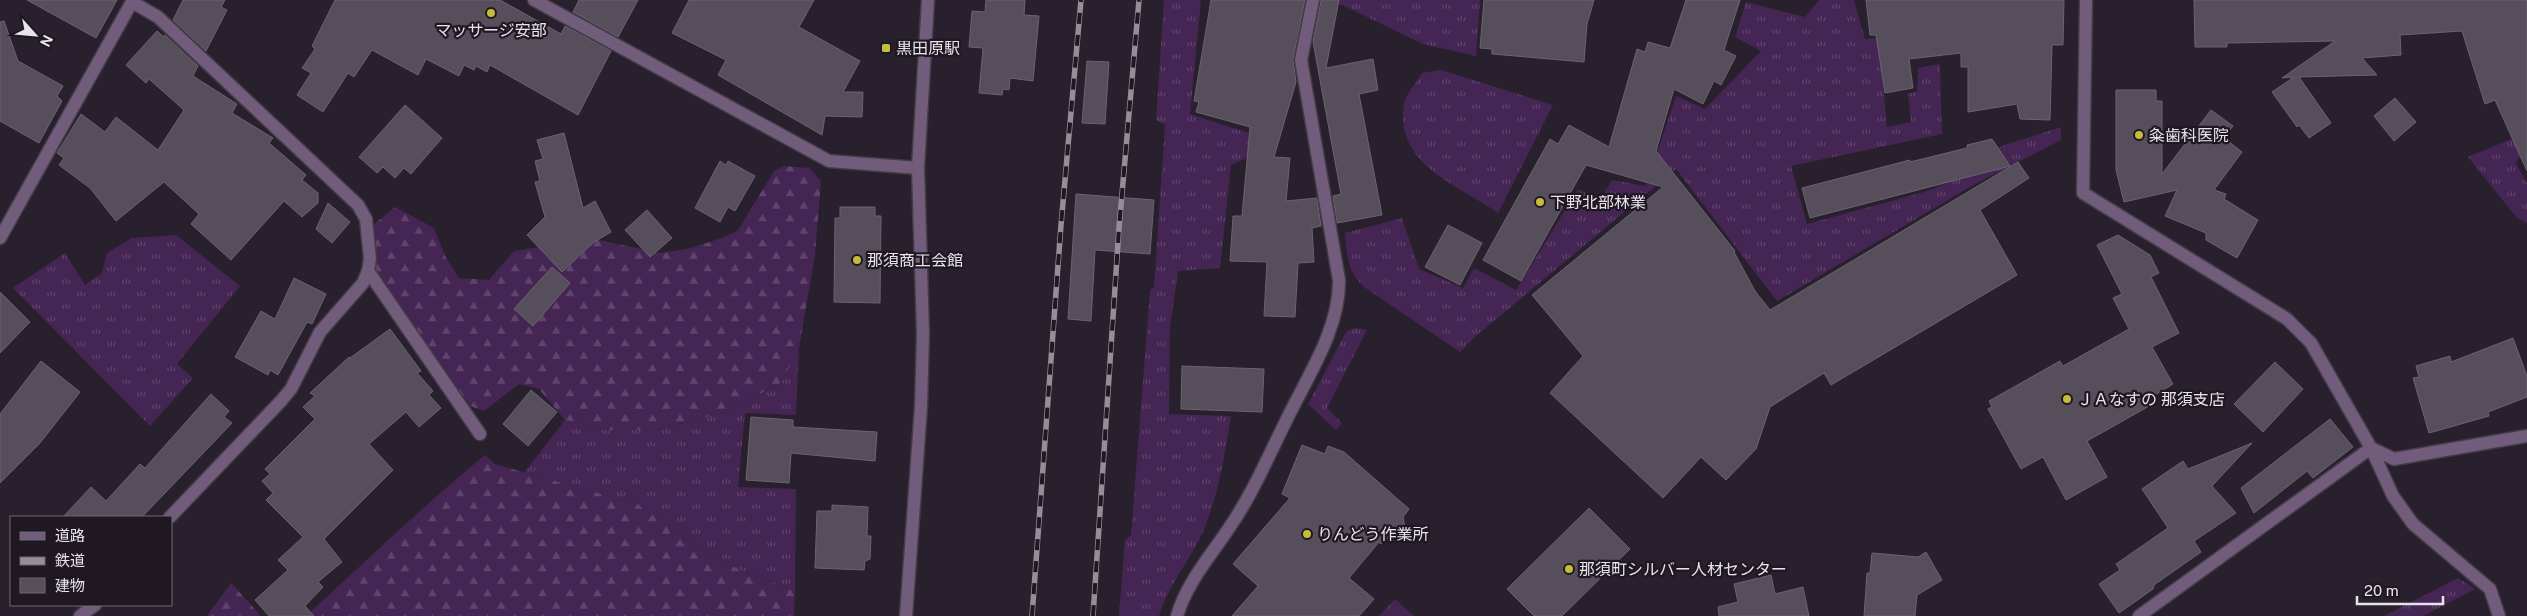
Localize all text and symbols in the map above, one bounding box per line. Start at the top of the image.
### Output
marker: マッサージ安部 [485,7,497,19]
north arrow [10,10,60,60]
place label: マッサージ安部 [435,21,547,40]
text: N [37,32,56,49]
place label: 黒田原駅 [896,39,960,58]
marker: 黒田原駅 [880,42,892,54]
place label: 粂歯科医院 [2149,126,2229,145]
marker: 粂歯科医院 [2133,129,2145,141]
place label: 下野北部林業 [1550,193,1646,212]
marker: 下野北部林業 [1534,196,1546,208]
place label: 那須商工会館 [867,251,963,270]
marker: 那須商工会館 [851,254,863,266]
place label: ＪＡなすの 那須支店 [2077,390,2225,409]
marker: ＪＡなすの 那須支店 [2061,393,2073,405]
legend [10,516,172,606]
place label: りんどう作業所 [1317,525,1429,544]
text: 道路 [55,527,85,544]
marker: りんどう作業所 [1301,528,1313,540]
text: 鉄道 [55,552,85,569]
place label: 那須町シルバー人材センター [1579,560,1787,579]
marker: 那須町シルバー人材センター [1563,563,1575,575]
scale bar [2357,574,2443,606]
text: 建物 [55,577,85,594]
text: 20 m [2364,582,2399,599]

